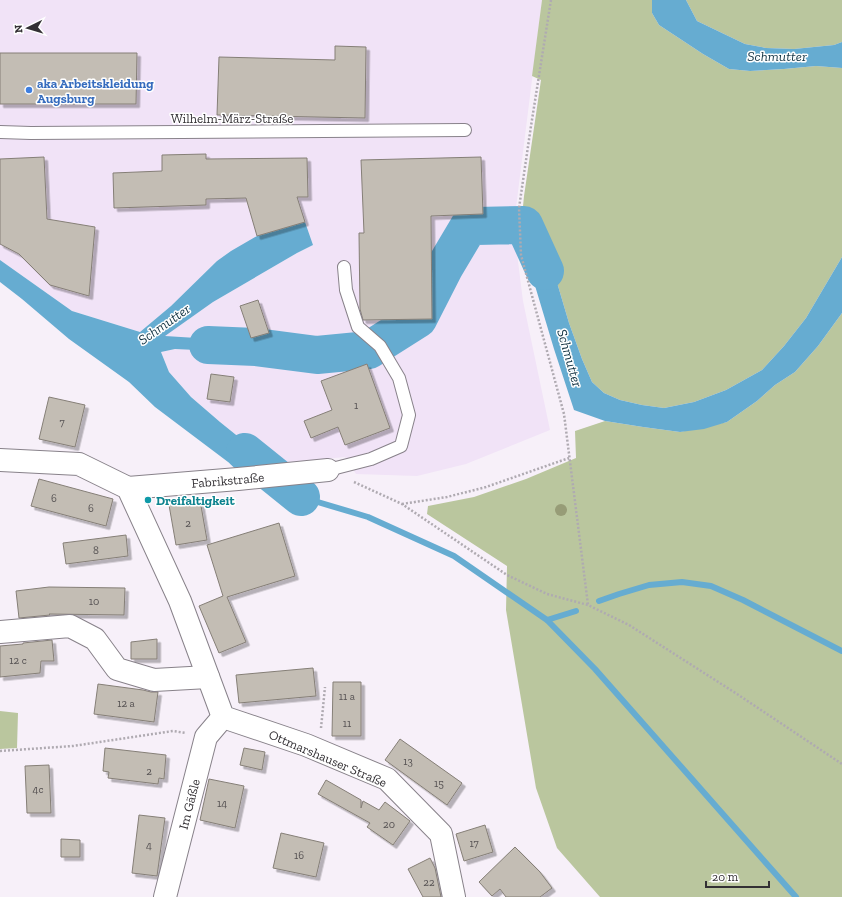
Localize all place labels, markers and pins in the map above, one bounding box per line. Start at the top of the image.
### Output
place label: aka Arbeitskleidung Augsburg [37,76,154,106]
marker: aka Arbeitskleidung Augsburg [24,85,34,95]
place label: Dreifaltigkeit [156,493,235,508]
marker: Dreifaltigkeit [143,495,153,505]

